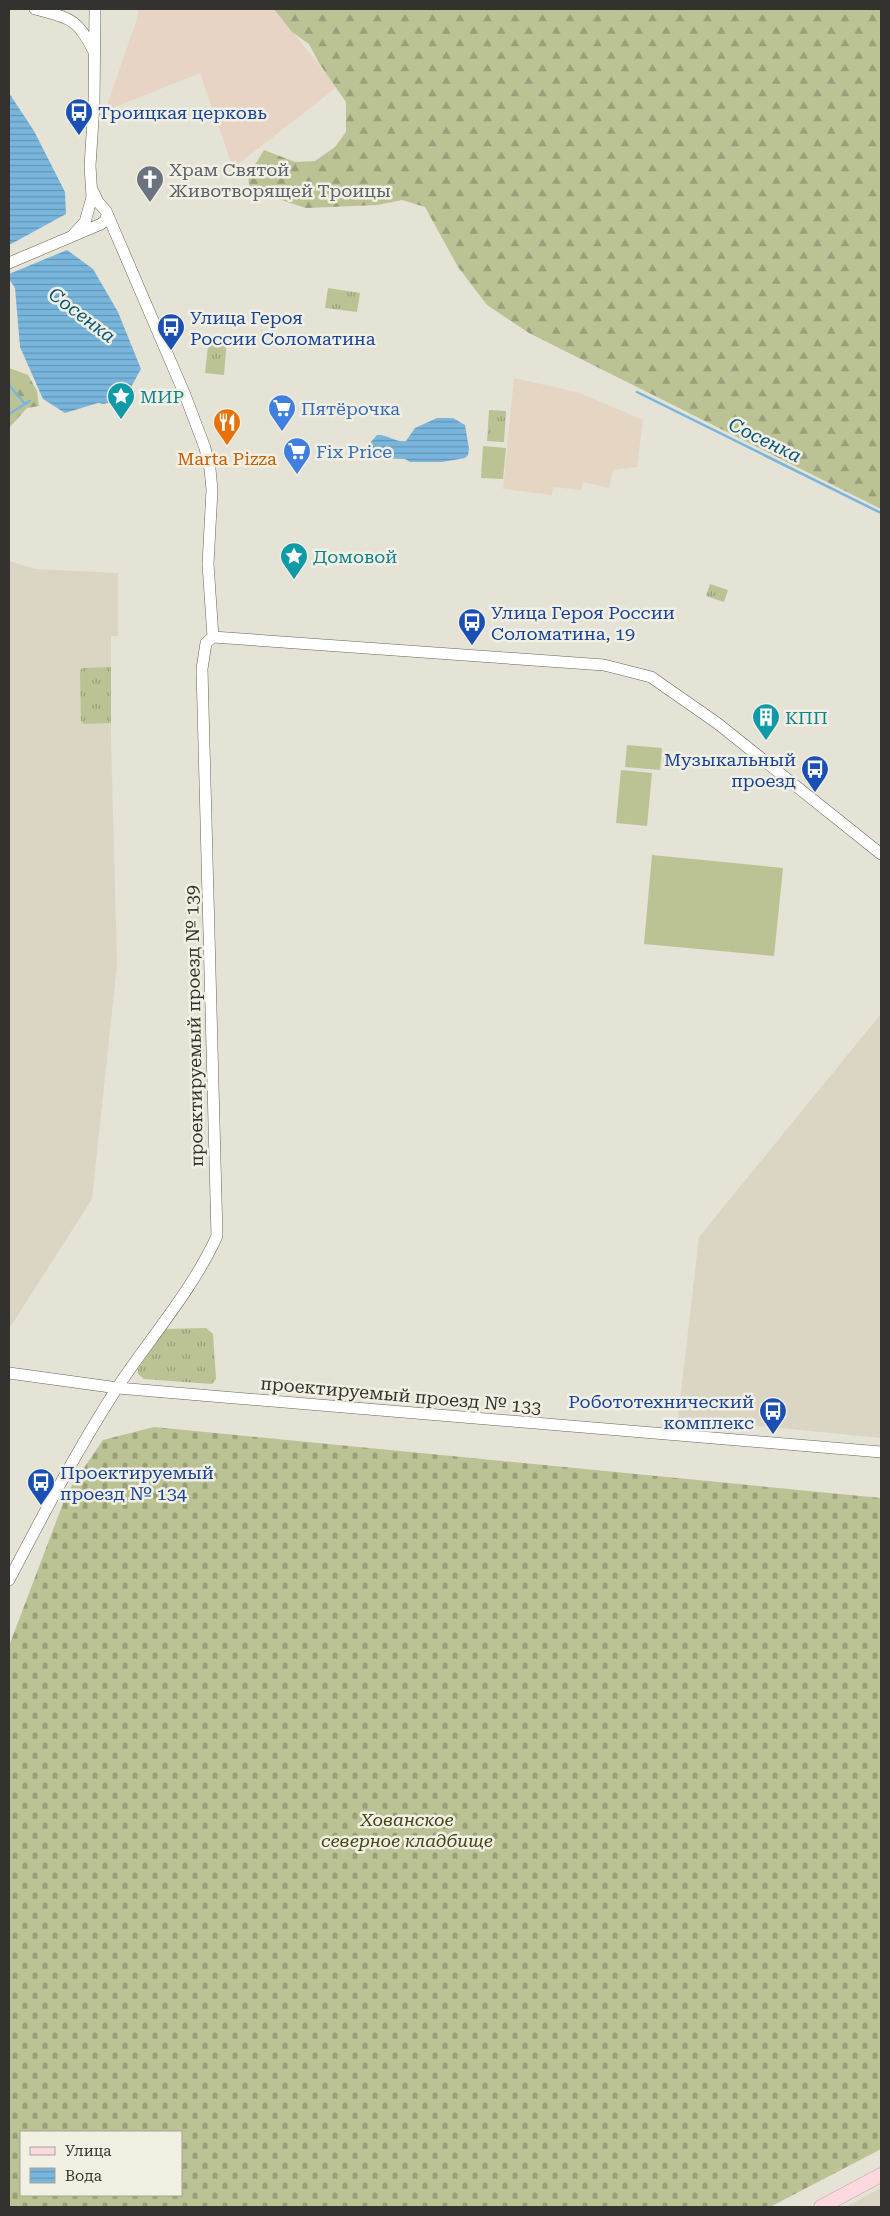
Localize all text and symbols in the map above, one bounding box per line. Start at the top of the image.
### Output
bus stop icon: Троицкая церковь [64,97,94,136]
place label: Троицкая церковь [98,102,267,123]
place label: Храм Святой Животворящей Троицы [169,159,391,201]
church icon: Храм Святой Животворящей Троицы [135,164,165,203]
water label: Сосенка [44,282,120,348]
place label: Улица Героя России Соломатина [190,307,376,349]
bus stop icon: Улица Героя России Соломатина [156,312,186,351]
place icon: МИР [106,381,136,420]
place label: МИР [140,386,184,407]
supermarket icon: Пятёрочка [267,393,297,432]
place label: Пятёрочка [301,398,400,419]
restaurant icon: Marta Pizza [212,407,242,446]
water label: Сосенка [725,413,805,467]
supermarket icon: Fix Price [282,436,312,475]
place label: Fix Price [316,441,392,462]
place label: Marta Pizza [177,448,277,469]
place icon: Домовой [279,541,309,580]
place label: Домовой [313,546,397,567]
place label: Улица Героя России Соломатина, 19 [491,602,675,644]
bus stop icon: Улица Героя России Соломатина, 19 [457,607,487,646]
building icon: КПП [751,702,781,741]
place label: КПП [785,707,828,728]
place label: Музыкальный проезд [664,749,796,791]
bus stop icon: Музыкальный проезд [800,754,830,793]
street label: проектируемый проезд № 139 [181,885,207,1167]
street label: проектируемый проезд № 133 [260,1372,542,1418]
place label: Робототехнический комплекс [568,1391,754,1433]
bus stop icon: Робототехнический комплекс [758,1396,788,1435]
place label: Проектируемый проезд № 134 [60,1462,214,1504]
bus stop icon: Проектируемый проезд № 134 [26,1467,56,1506]
park label: Хованское северное кладбище [321,1809,493,1851]
legend [20,2131,182,2196]
text: Улица [65,2142,111,2160]
text: Вода [65,2167,102,2185]

